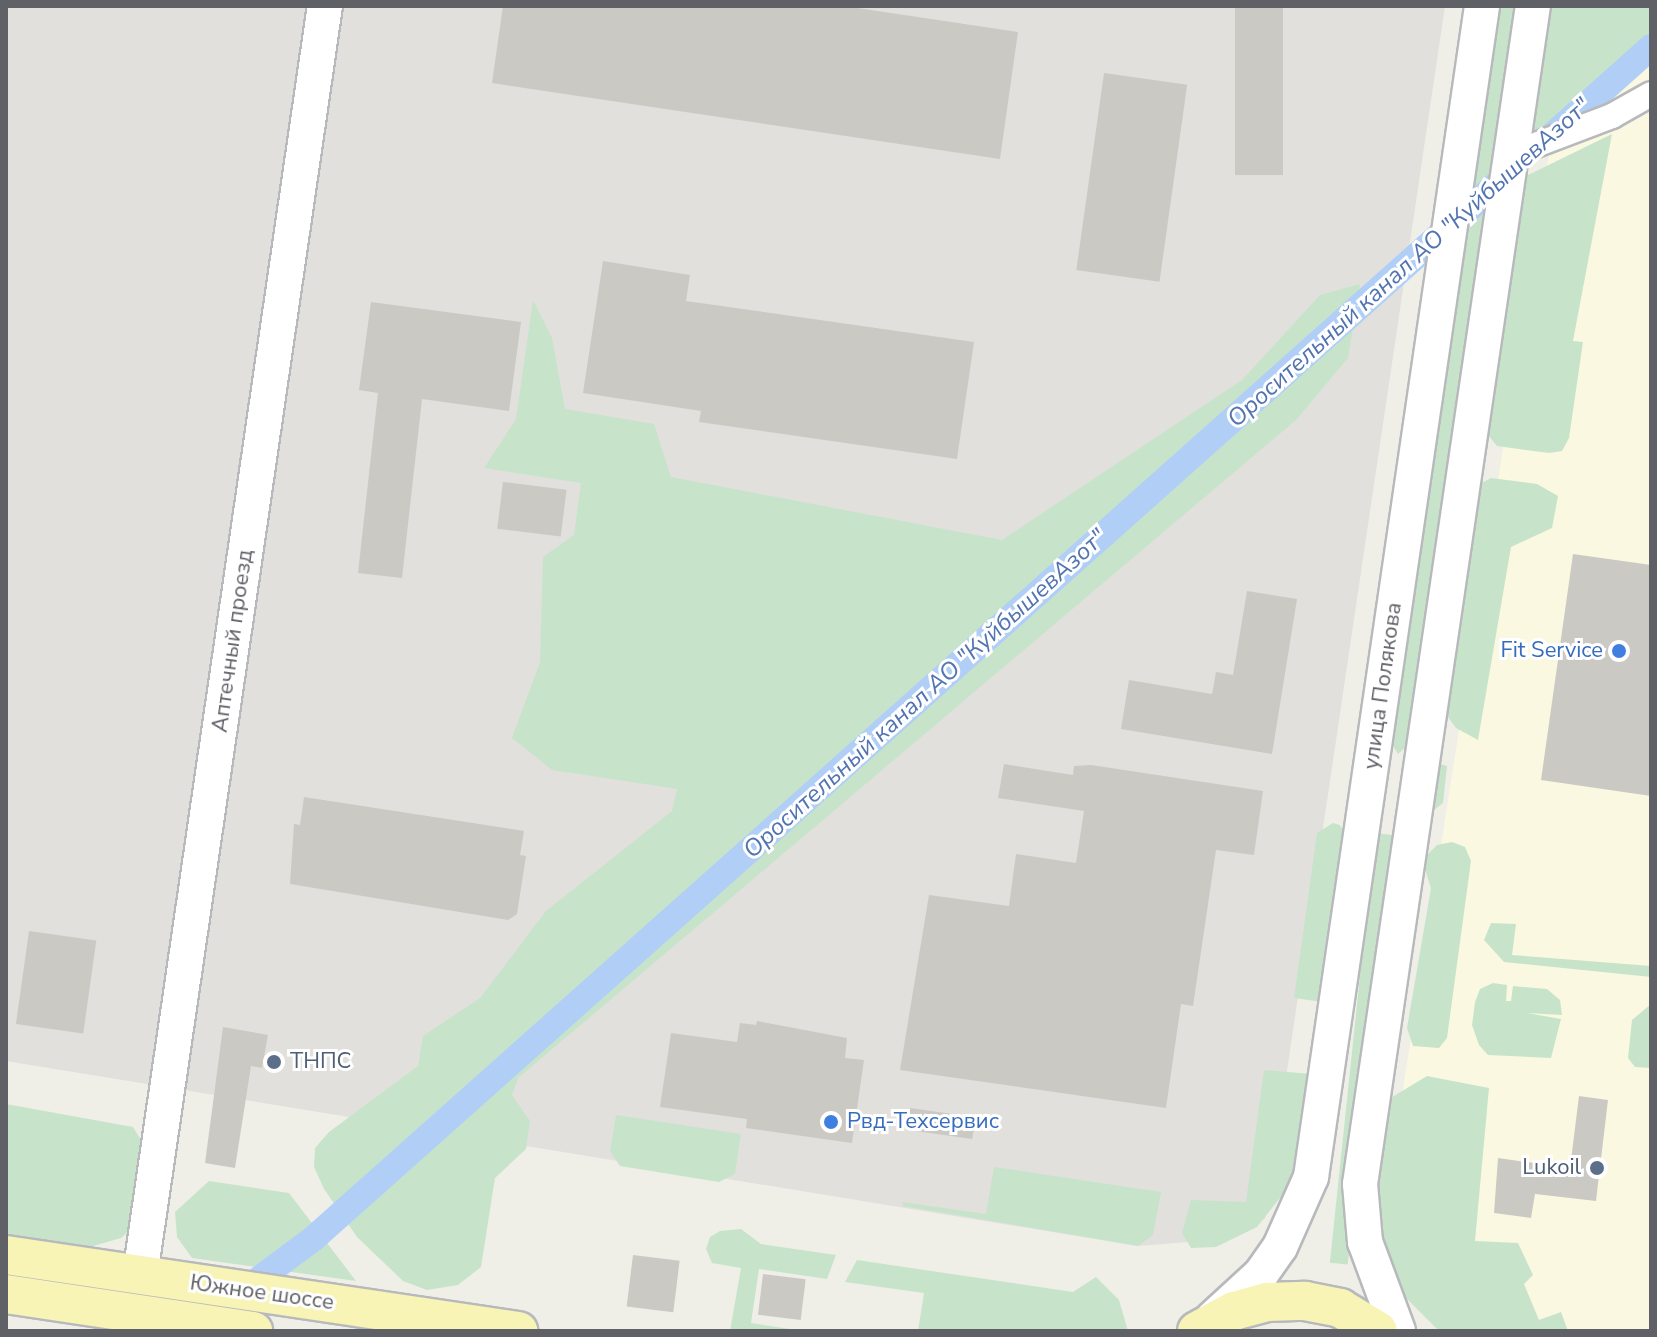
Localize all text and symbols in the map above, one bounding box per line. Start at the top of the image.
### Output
water label: Оросительный канал АО "КуйбышевАзот" [1222,92,1596,434]
water label: Оросительный канал АО "КуйбышевАзот" [738,523,1112,865]
street label: Аптечный проезд [207,548,259,734]
street label: улица Полякова [1358,601,1408,771]
place label: Fit Service [1501,638,1603,664]
marker: Fit Service [1610,642,1628,660]
place label: ТНПС [290,1049,351,1075]
marker: ТНПС [265,1053,283,1071]
place label: Рвд-Техсервис [847,1109,999,1135]
marker: Рвд-Техсервис [822,1113,840,1131]
place label: Lukoil [1522,1155,1581,1181]
marker: Lukoil [1588,1159,1606,1177]
street label: Южное шоссе [188,1270,336,1316]

